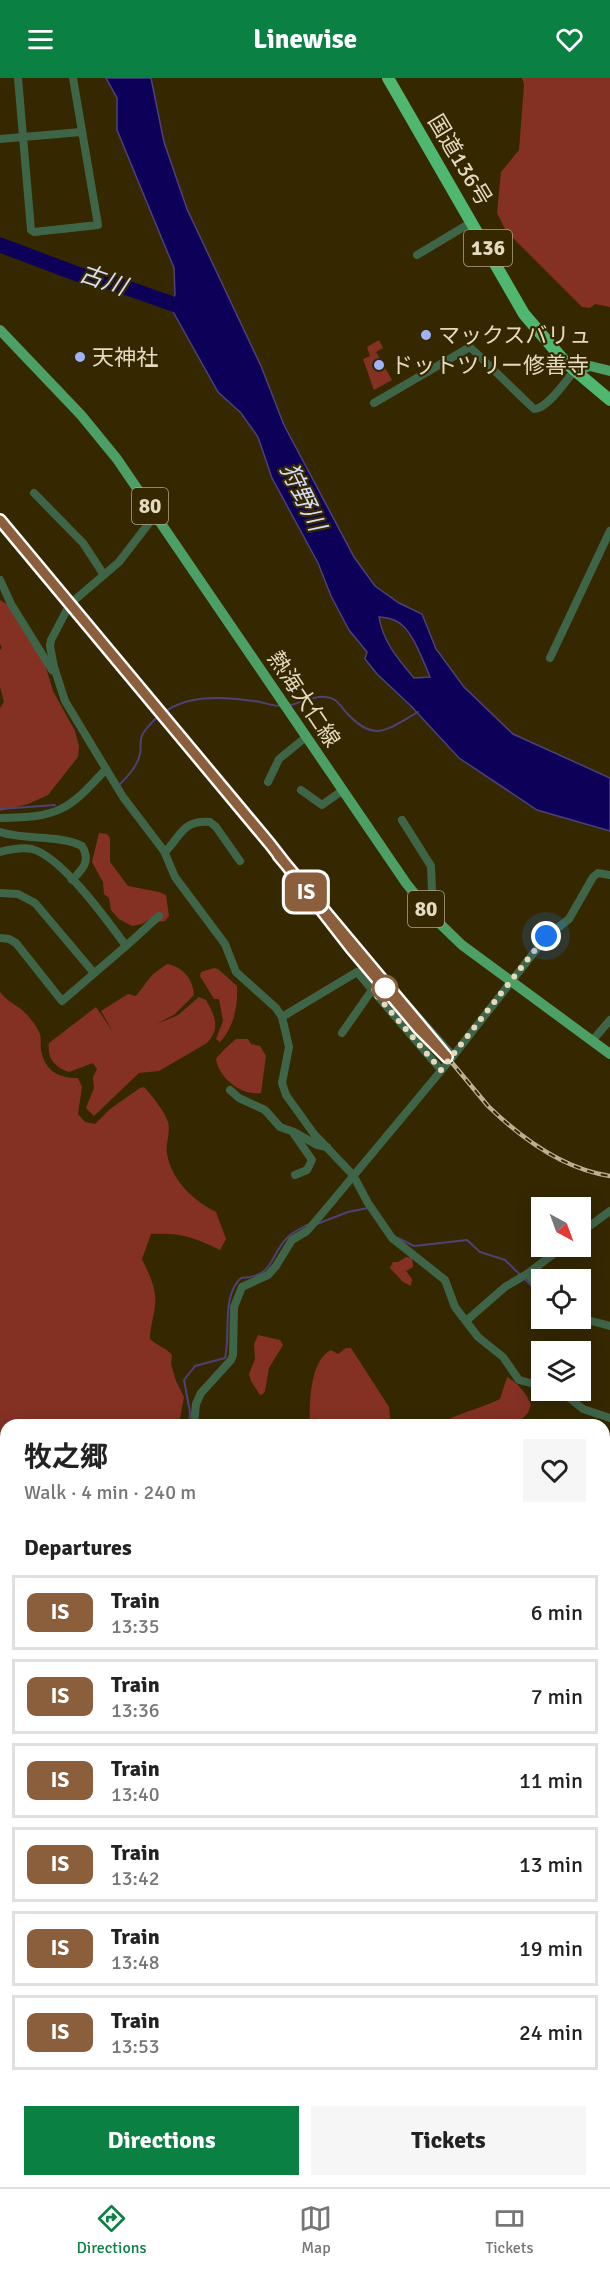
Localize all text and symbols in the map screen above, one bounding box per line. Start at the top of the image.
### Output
icon: menu [24,23,57,56]
text: Linewise [253,23,357,56]
icon: heart [553,23,586,56]
street label: 国道136号 [422,109,498,211]
road number: 136 [464,230,512,266]
water label: 古川 [75,258,133,303]
place label: マックスバリュ [438,322,591,349]
marker: マックスバリュ [419,328,433,342]
place label: 天神社 [92,344,158,371]
marker: 天神社 [73,350,87,364]
place label: ドットツリー修善寺 [391,352,589,379]
marker: ドットツリー修善寺 [372,358,386,372]
water label: 狩野川 [274,458,334,539]
road number: 80 [132,488,168,524]
street label: 熱海大仁線 [262,646,346,752]
line badge: IS [279,872,333,912]
text: IS [297,879,315,905]
road number: 80 [408,891,444,927]
your location [531,921,561,951]
unlabelled marker [372,975,398,1001]
north arrow [531,1197,591,1257]
map controls [531,1197,591,1401]
button: locate [531,1269,591,1329]
button: layers [531,1341,591,1401]
button: heart [523,1439,586,1502]
text: 牧之郷 [24,1440,108,1474]
text: Walk · 4 min · 240 m [24,1480,196,1505]
text: Departures [24,1534,132,1561]
text: Train [111,1587,160,1614]
text: IS [51,1599,69,1625]
text: 6 min [531,1599,583,1626]
text: 13:35 [111,1614,160,1639]
text: Train [111,1671,160,1698]
text: IS [51,1683,69,1709]
text: 7 min [531,1683,583,1710]
text: 13:36 [111,1698,160,1723]
text: Train [111,1755,160,1782]
text: IS [51,1767,69,1793]
text: 11 min [519,1767,583,1794]
text: 13:40 [111,1782,160,1807]
text: Train [111,1839,160,1866]
text: IS [51,1851,69,1877]
text: 13 min [519,1851,583,1878]
text: 13:42 [111,1866,160,1891]
text: Train [111,1923,160,1950]
text: IS [51,1935,69,1961]
text: 19 min [519,1935,583,1962]
text: 13:48 [111,1950,160,1975]
text: Train [111,2007,160,2034]
text: IS [51,2019,69,2045]
text: 24 min [519,2019,583,2046]
text: 13:53 [111,2034,160,2059]
button: Directions [24,2106,299,2175]
button: Tickets [311,2106,586,2175]
tab: Directions [76,2202,146,2258]
tab: Map [299,2202,332,2258]
tab: Tickets [485,2202,533,2258]

